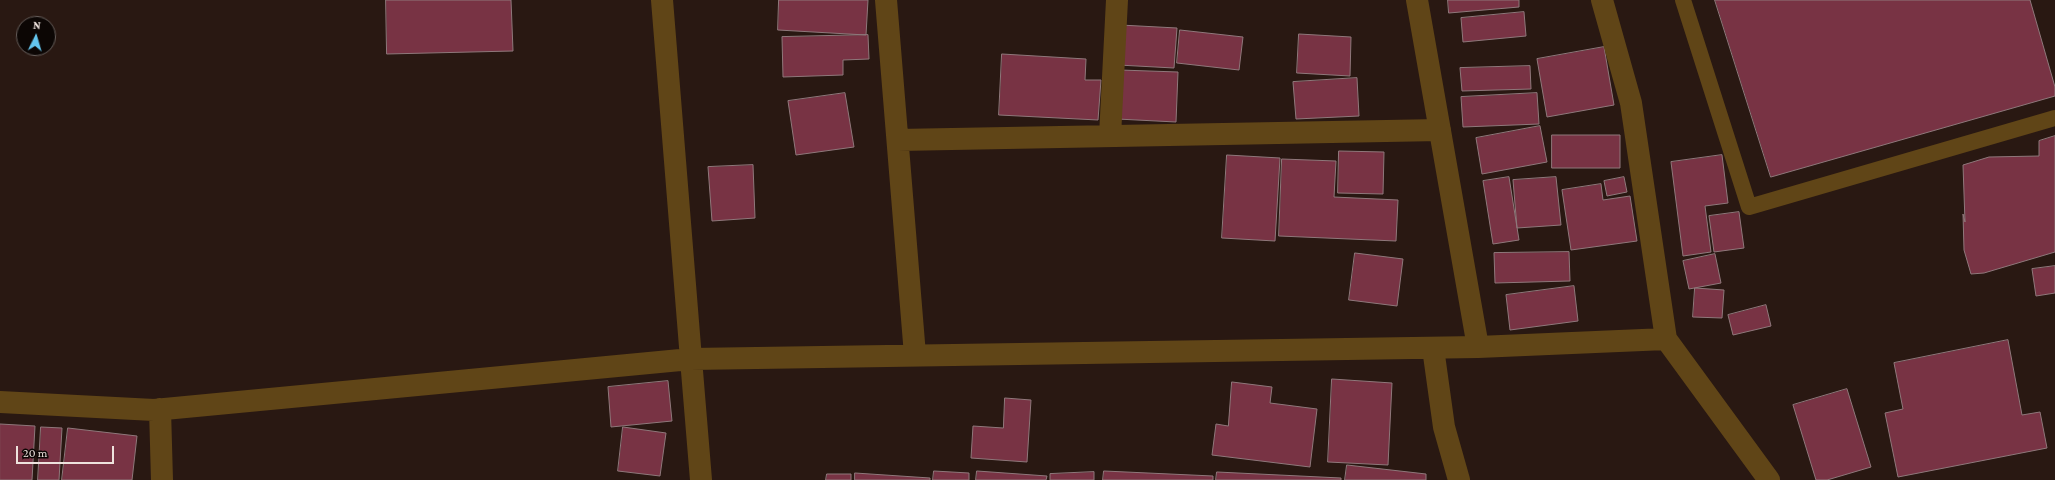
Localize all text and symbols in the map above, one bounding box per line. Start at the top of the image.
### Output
north arrow [16,16,56,56]
text: N [33,19,41,31]
scale bar [18,438,116,464]
text: 20 m [23,446,47,460]

